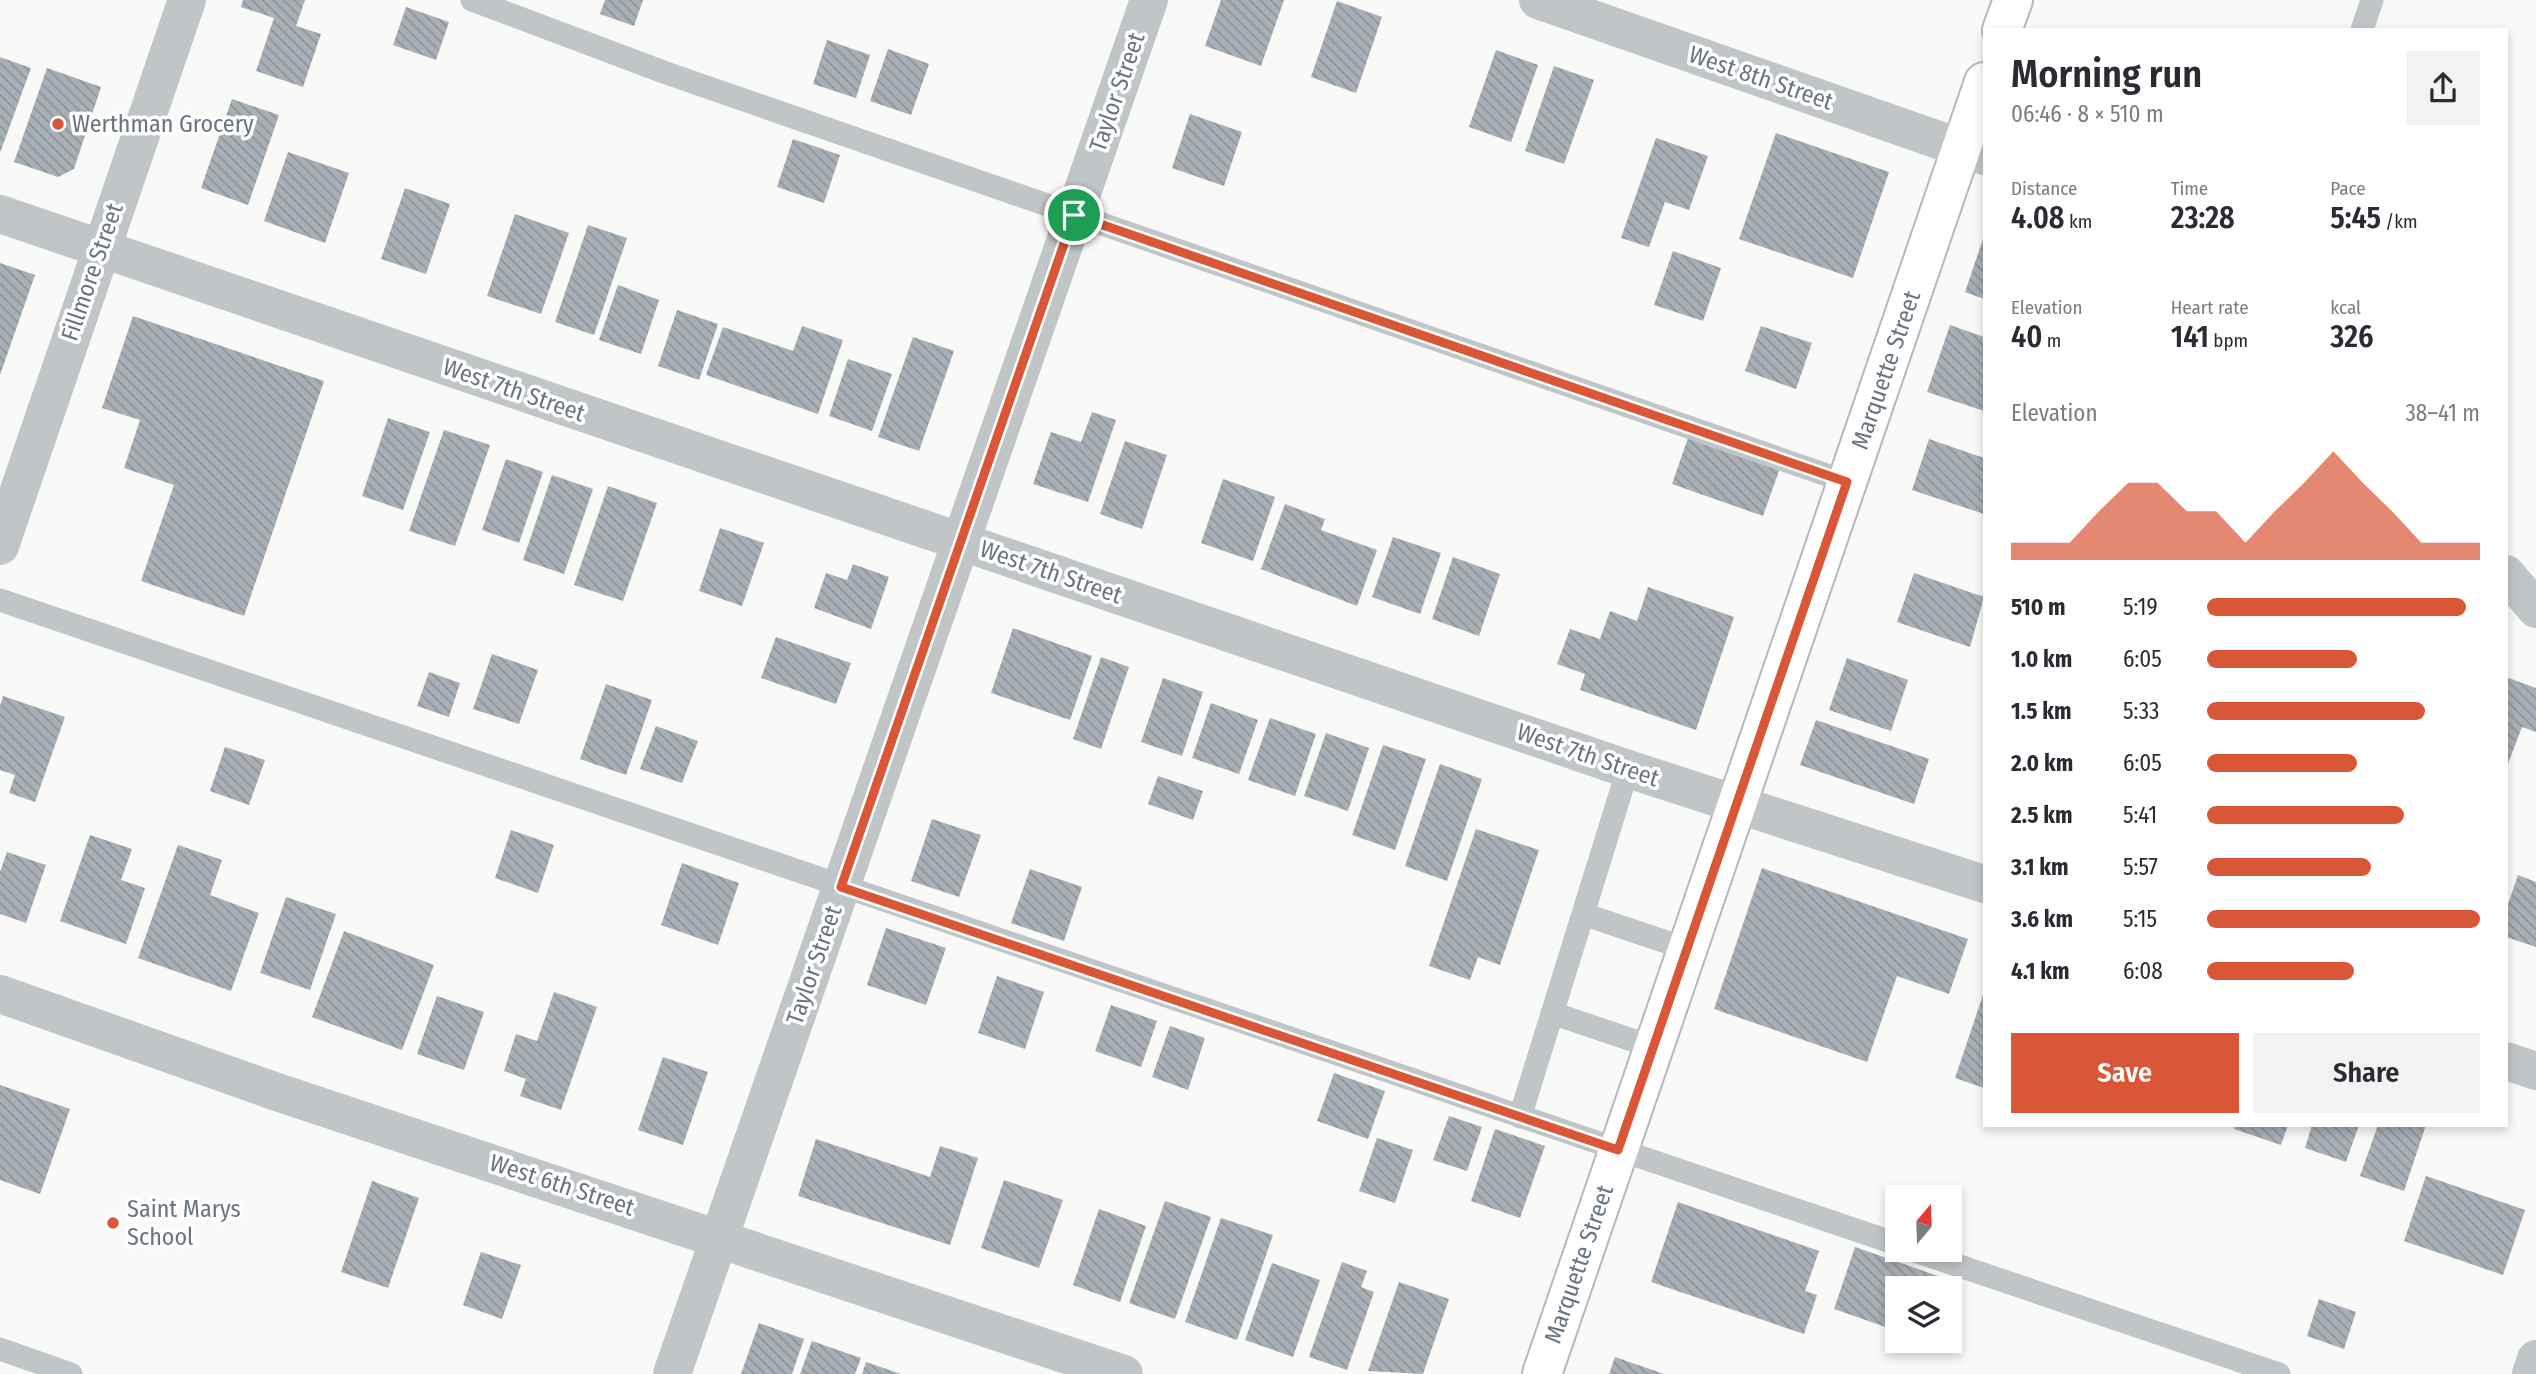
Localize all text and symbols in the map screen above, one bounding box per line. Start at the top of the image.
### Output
street label: Taylor Street [1084,29,1150,155]
street label: West 8th Street [1685,40,1837,116]
text: Morning run [2011,51,2202,97]
button: share [2406,51,2480,125]
text: 06:46 · 8 × 510 m [2011,100,2164,128]
place label: Werthman Grocery [72,110,254,138]
marker: Werthman Grocery [50,116,66,132]
text: Distance [2011,177,2078,200]
text: Time [2171,177,2208,200]
text: Pace [2330,177,2366,200]
pin [1044,185,1104,245]
icon: arrive [1055,196,1093,234]
street label: Fillmore Street [55,199,129,345]
text: 4.08 [2011,200,2064,236]
text: 23:28 [2171,200,2235,236]
text: 5:45 [2330,200,2381,236]
text: km [2064,210,2092,233]
text: /km [2381,210,2418,233]
street label: Marquette Street [1846,287,1926,453]
text: Elevation [2011,296,2083,319]
text: Heart rate [2171,296,2249,319]
text: kcal [2330,296,2361,319]
text: 40 [2011,319,2042,355]
text: 141 [2171,319,2209,355]
text: 326 [2330,319,2373,355]
text: m [2042,329,2061,352]
text: bpm [2209,329,2248,352]
street label: West 7th Street [439,353,589,427]
text: Elevation [2011,399,2098,427]
text: 38–41 m [2406,399,2480,427]
street label: West 7th Street [976,535,1126,609]
text: 510 m [2011,593,2066,621]
text: 5:19 [2123,593,2158,621]
text: 1.0 km [2011,645,2072,673]
text: 6:05 [2123,645,2162,673]
text: 1.5 km [2011,697,2072,725]
text: 5:33 [2123,697,2159,725]
street label: West 7th Street [1513,718,1663,792]
text: 2.0 km [2011,749,2073,777]
text: 6:05 [2123,749,2162,777]
text: 2.5 km [2011,801,2072,829]
text: 5:41 [2123,801,2157,829]
text: 3.1 km [2011,853,2069,881]
text: 5:57 [2123,853,2158,881]
street label: Taylor Street [781,902,847,1028]
text: 3.6 km [2011,905,2073,933]
text: 5:15 [2123,905,2157,933]
text: 4.1 km [2011,957,2070,985]
text: 6:08 [2123,957,2163,985]
button: Save [2011,1033,2239,1113]
button: Share [2253,1033,2480,1113]
street label: West 6th Street [486,1148,638,1222]
street label: Marquette Street [1539,1181,1619,1347]
north arrow [1885,1185,1962,1262]
map controls [1885,1185,1962,1353]
place label: Saint Marys School [127,1195,241,1251]
marker: Saint Marys School [105,1215,121,1231]
button: layers [1885,1276,1962,1353]

